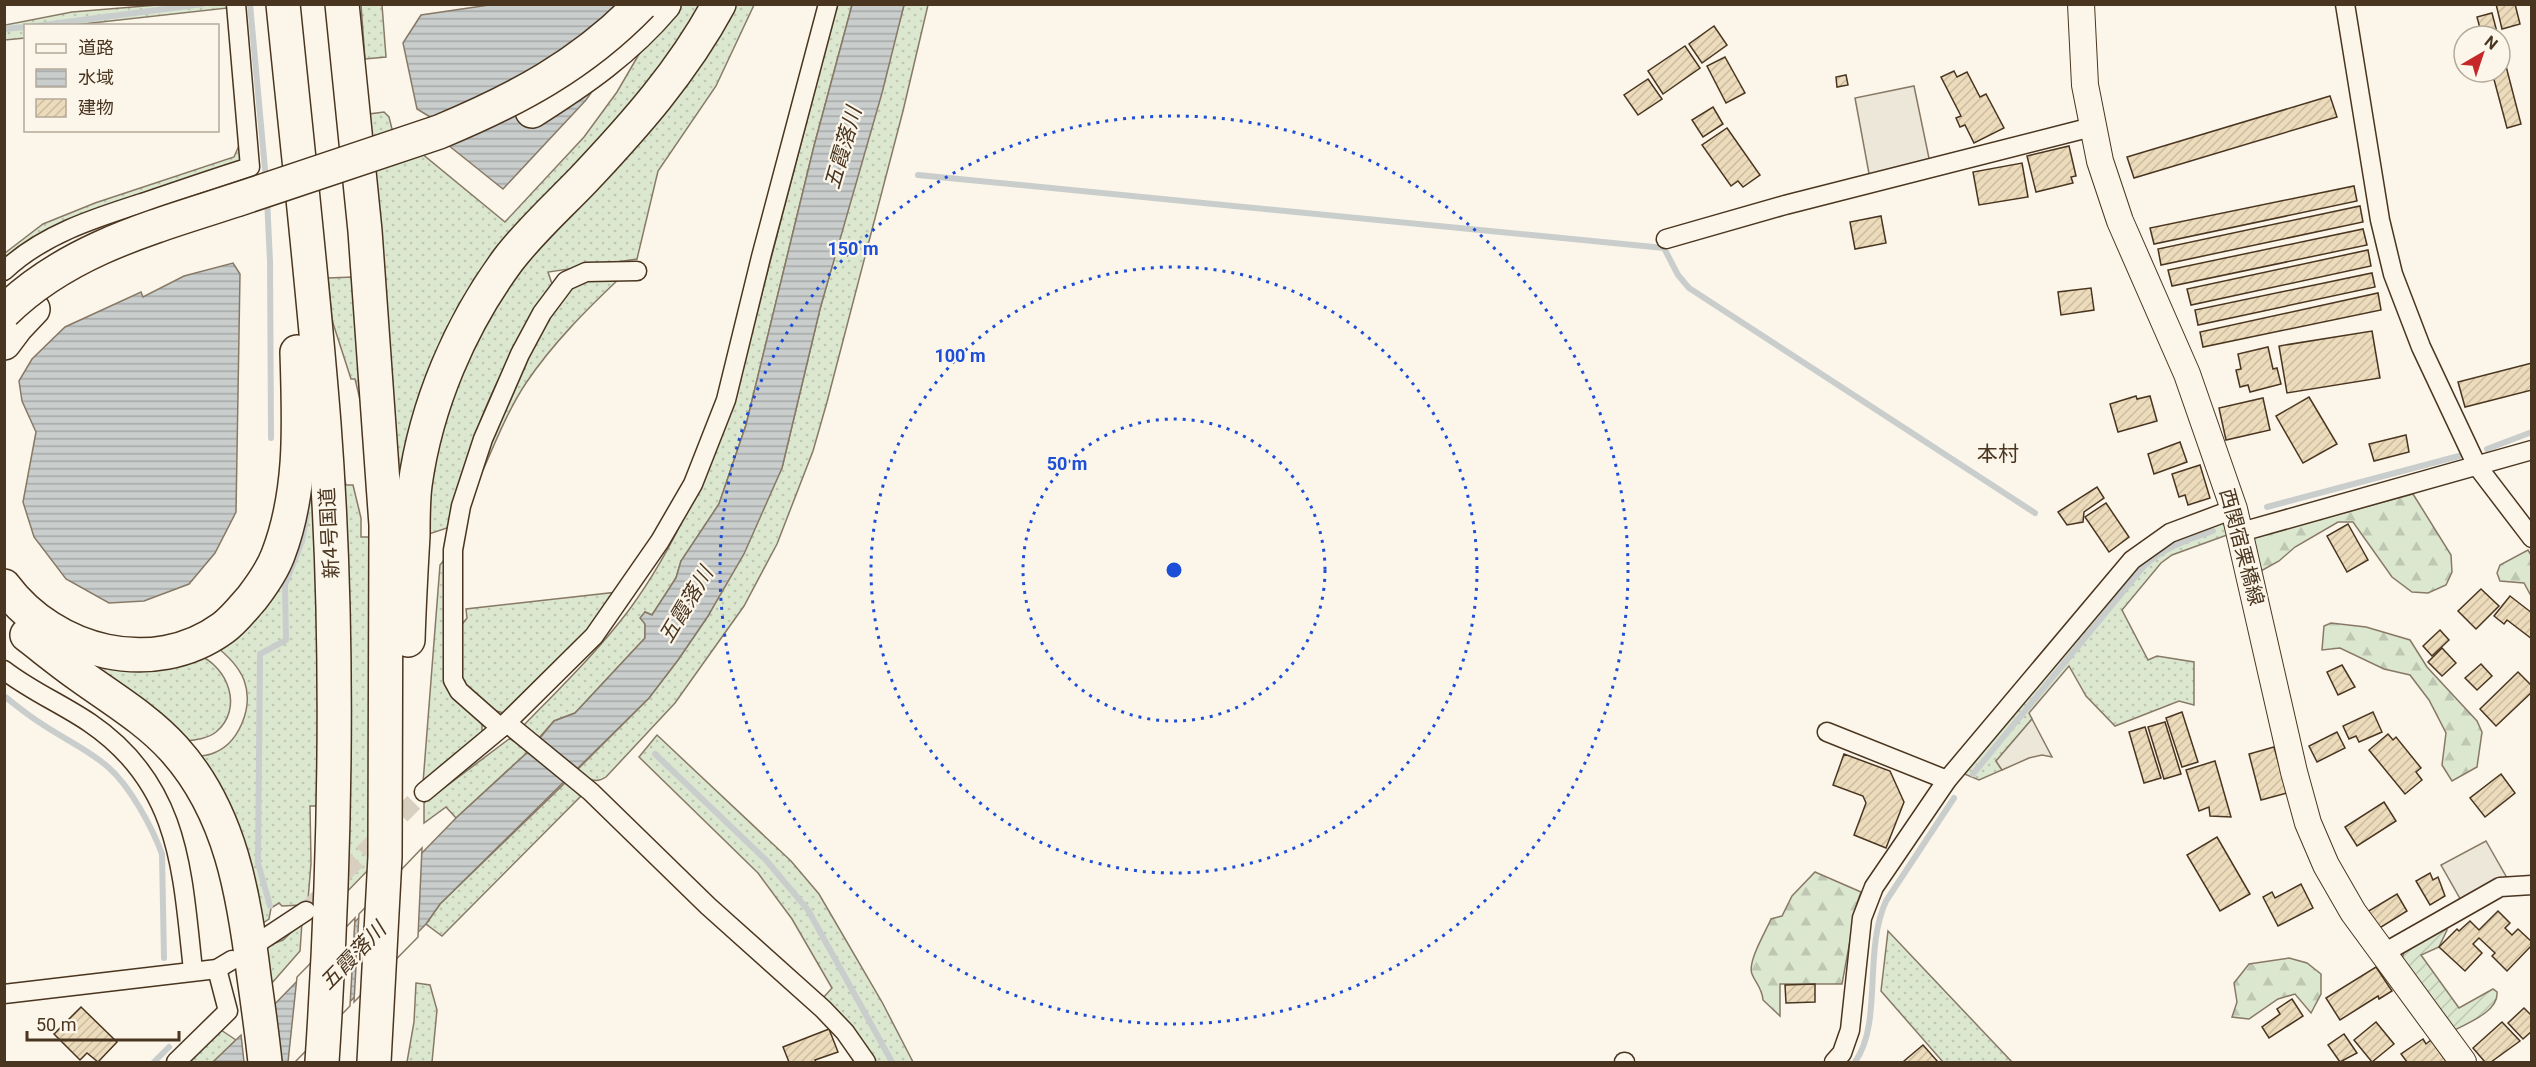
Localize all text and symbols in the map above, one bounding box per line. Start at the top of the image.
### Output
legend [24,24,219,132]
north arrow [2452,24,2512,84]
text: N [2481,32,2501,54]
text: 道路 [78,37,114,58]
text: 水域 [78,67,114,88]
text: 建物 [78,97,114,118]
water label: 五霞落川 [820,102,867,192]
text: 150 m [827,238,879,259]
text: 100 m [934,345,986,366]
district label: 本村 [1977,442,2019,466]
text: 50 m [1047,453,1087,474]
street label: 西関宿栗橋線 [2215,486,2269,608]
street label: 新4号国道 [315,487,343,579]
centre of rings [1164,560,1184,580]
water label: 五霞落川 [654,561,719,647]
water label: 五霞落川 [315,916,392,995]
scale bar [27,1004,178,1042]
text: 50 m [36,1014,76,1035]

